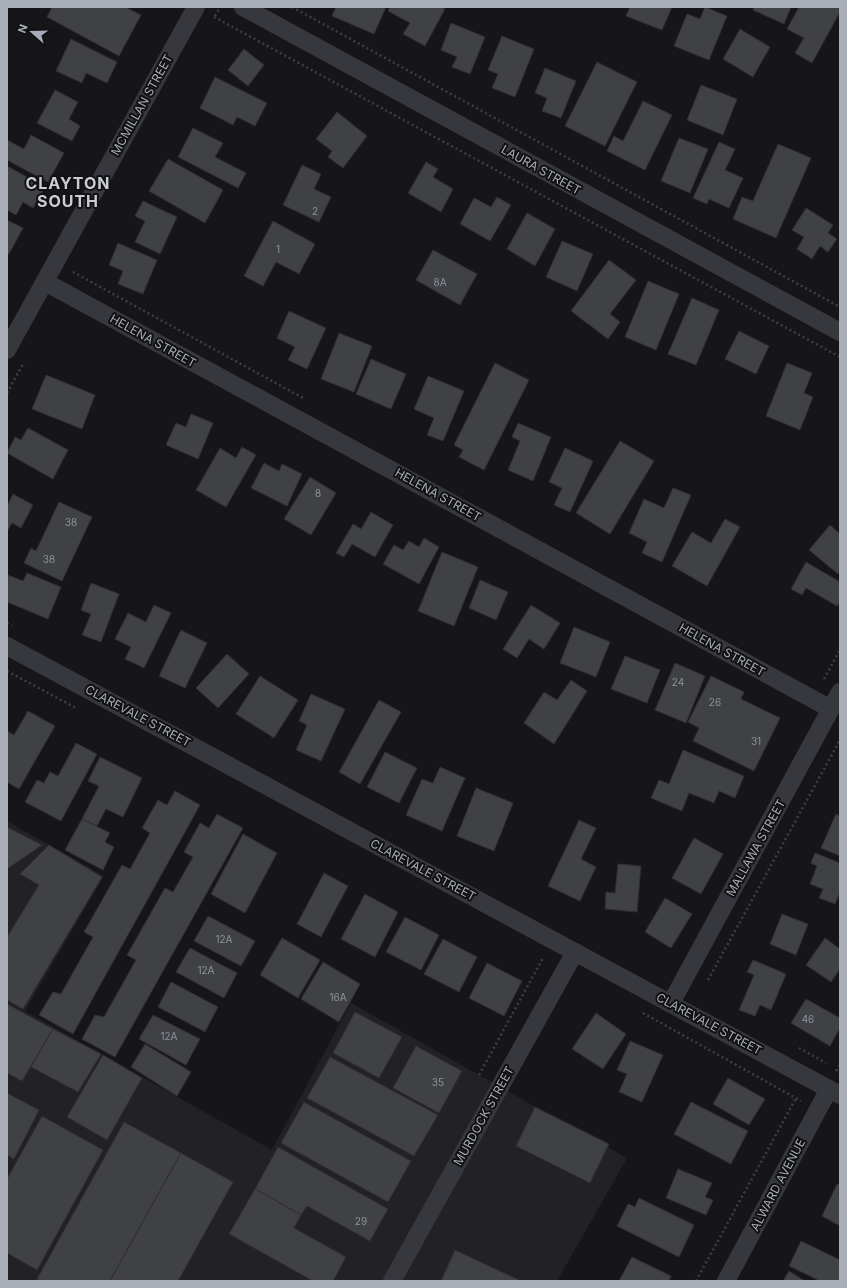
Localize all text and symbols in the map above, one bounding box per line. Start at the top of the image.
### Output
north arrow [12,12,52,52]
text: N [15,22,31,35]
street label: MCMILLAN STREET [108,51,176,158]
street label: LAURA STREET [499,142,584,198]
district label: CLAYTON SOUTH [25,173,111,211]
house number: 2 [312,205,318,217]
house number: 1 [276,243,280,255]
house number: 8A [433,276,447,288]
street label: HELENA STREET [108,311,199,371]
street label: HELENA STREET [393,465,484,525]
house number: 8 [315,487,321,499]
house number: 38 [65,516,77,528]
house number: 38 [43,553,55,565]
street label: HELENA STREET [677,620,768,680]
house number: 24 [672,676,684,688]
street label: CLAREVALE STREET [83,681,194,750]
house number: 26 [709,696,721,708]
house number: 31 [751,735,761,747]
street label: MALLAWA STREET [723,796,789,899]
street label: CLAREVALE STREET [368,835,479,904]
house number: 12A [215,933,233,945]
house number: 12A [197,964,215,976]
street label: CLAREVALE STREET [654,989,765,1058]
house number: 16A [329,991,347,1003]
house number: 46 [802,1013,814,1025]
house number: 12A [160,1030,178,1042]
street label: MURDOCK STREET [450,1063,517,1168]
house number: 35 [432,1076,444,1088]
street label: ALWARD AVENUE [747,1136,808,1233]
house number: 29 [355,1215,367,1227]

